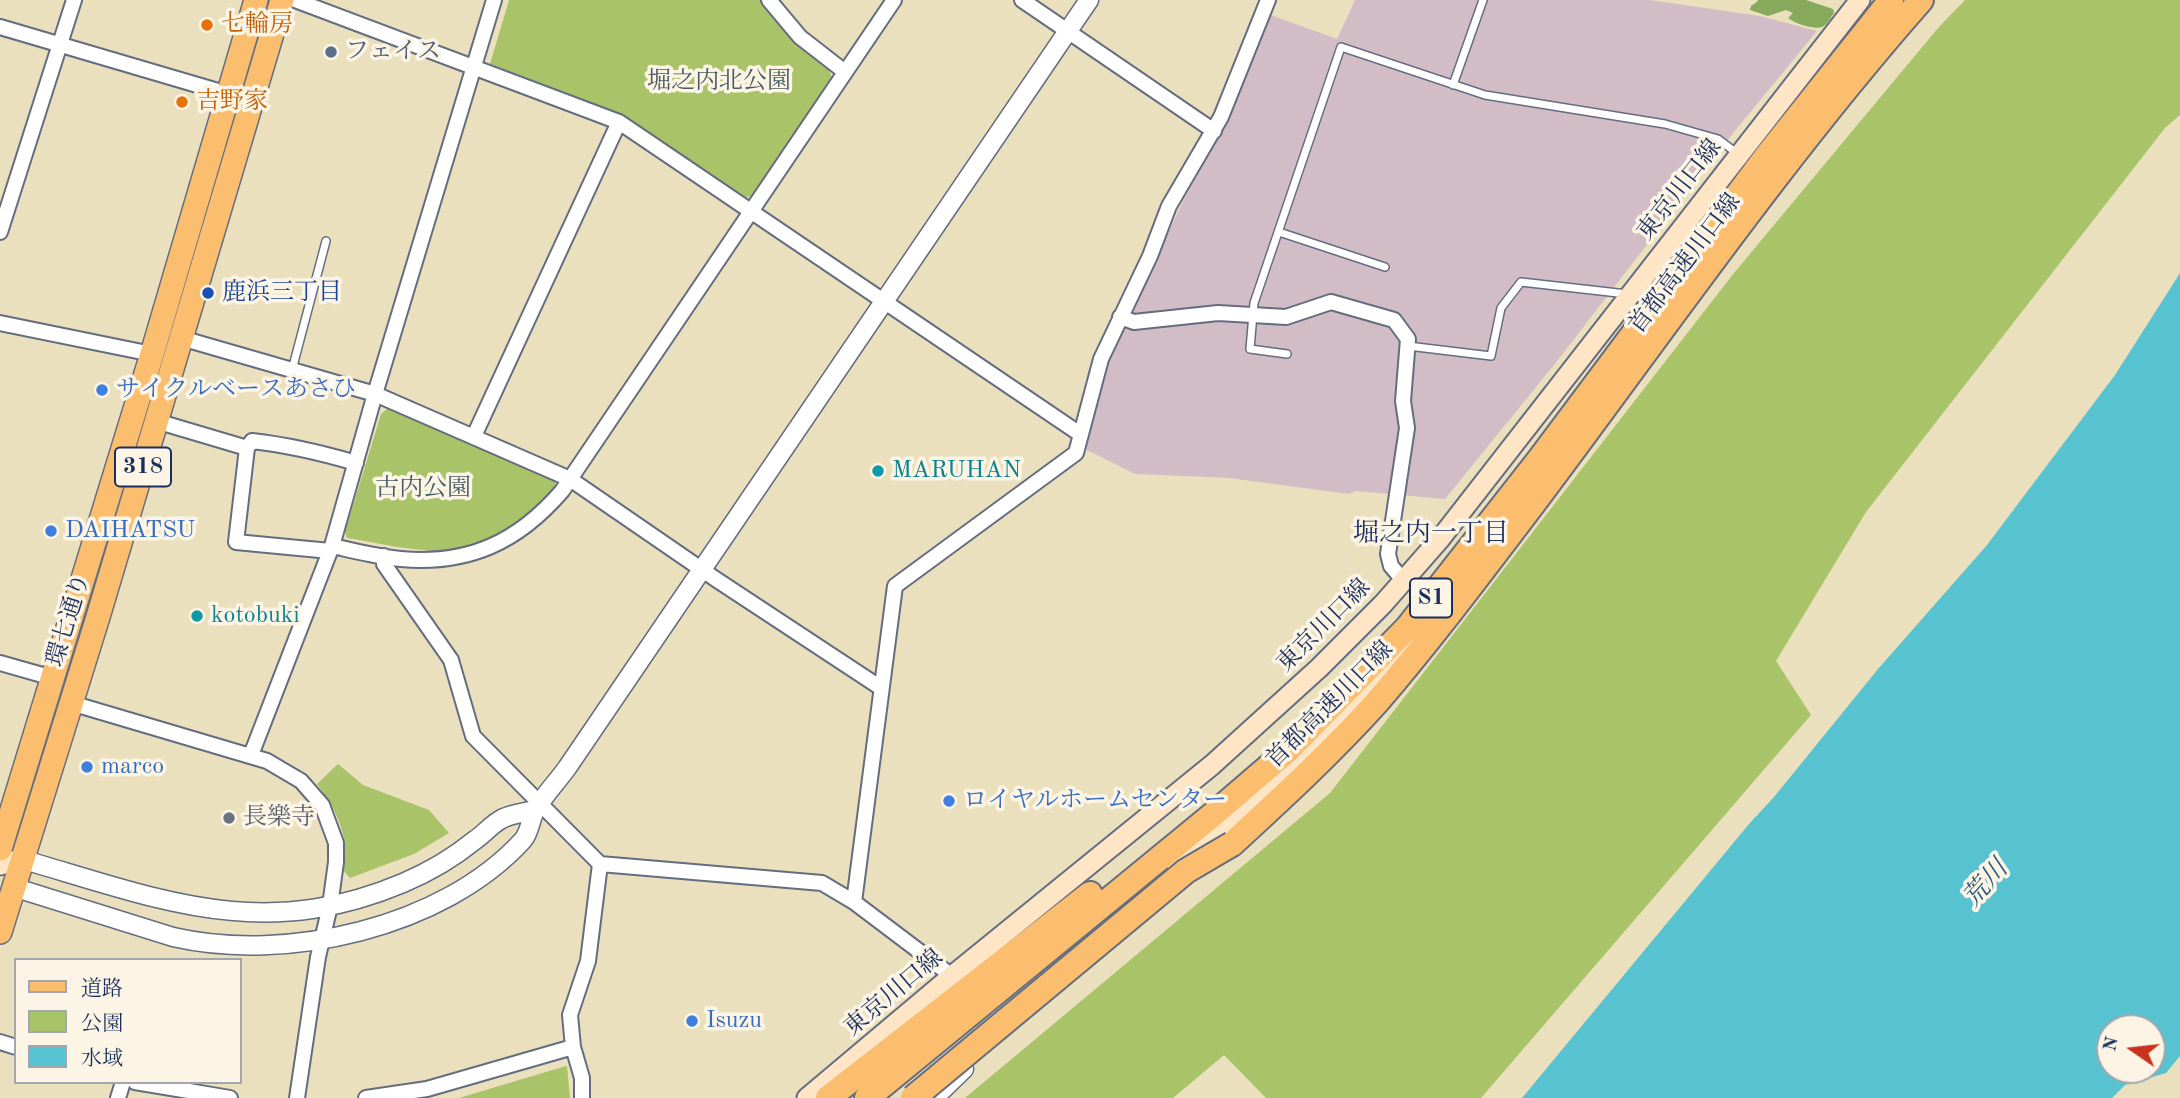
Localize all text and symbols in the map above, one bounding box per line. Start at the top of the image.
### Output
place label: 七輪房 [221,11,293,39]
marker: 七輪房 [199,17,215,33]
place label: フェイス [345,38,441,66]
marker: フェイス [323,44,339,60]
park label: 堀之内北公園 [647,68,791,96]
place label: 吉野家 [196,88,268,116]
marker: 吉野家 [174,94,190,110]
street label: 東京川口線 [1632,134,1728,246]
street label: 首都高速川口線 [1623,188,1747,340]
place label: 鹿浜三丁目 [222,279,342,307]
marker: 鹿浜三丁目 [200,285,216,301]
place label: サイクルベースあさひ [116,376,356,404]
marker: サイクルベースあさひ [94,382,110,398]
road number: 318 [115,447,171,486]
place label: MARUHAN [892,457,1021,485]
marker: MARUHAN [870,463,886,479]
park label: 古内公園 [375,475,471,503]
place label: DAIHATSU [65,517,195,545]
district label: 堀之内一丁目 [1353,518,1509,550]
marker: DAIHATSU [43,523,59,539]
street label: 環七通り [41,570,97,670]
street label: 東京川口線 [1271,573,1377,679]
road number: S1 [1410,578,1452,618]
place label: kotobuki [211,602,300,630]
marker: kotobuki [189,608,205,624]
street label: 首都高速川口線 [1260,635,1400,775]
place label: marco [101,753,164,781]
marker: marco [79,759,95,775]
place label: ロイヤルホームセンター [963,787,1227,815]
marker: ロイヤルホームセンター [941,793,957,809]
place label: 長樂寺 [243,804,315,832]
marker: 長樂寺 [221,810,237,826]
water label: 荒川 [1957,854,2015,914]
street label: 東京川口線 [839,943,949,1043]
legend [14,958,242,1084]
text: 道路 [81,979,123,1000]
place label: Isuzu [706,1007,762,1035]
marker: Isuzu [684,1013,700,1029]
text: 公園 [81,1014,123,1035]
north arrow [2096,1014,2166,1084]
text: N [2101,1035,2123,1054]
text: 水域 [81,1049,123,1070]

